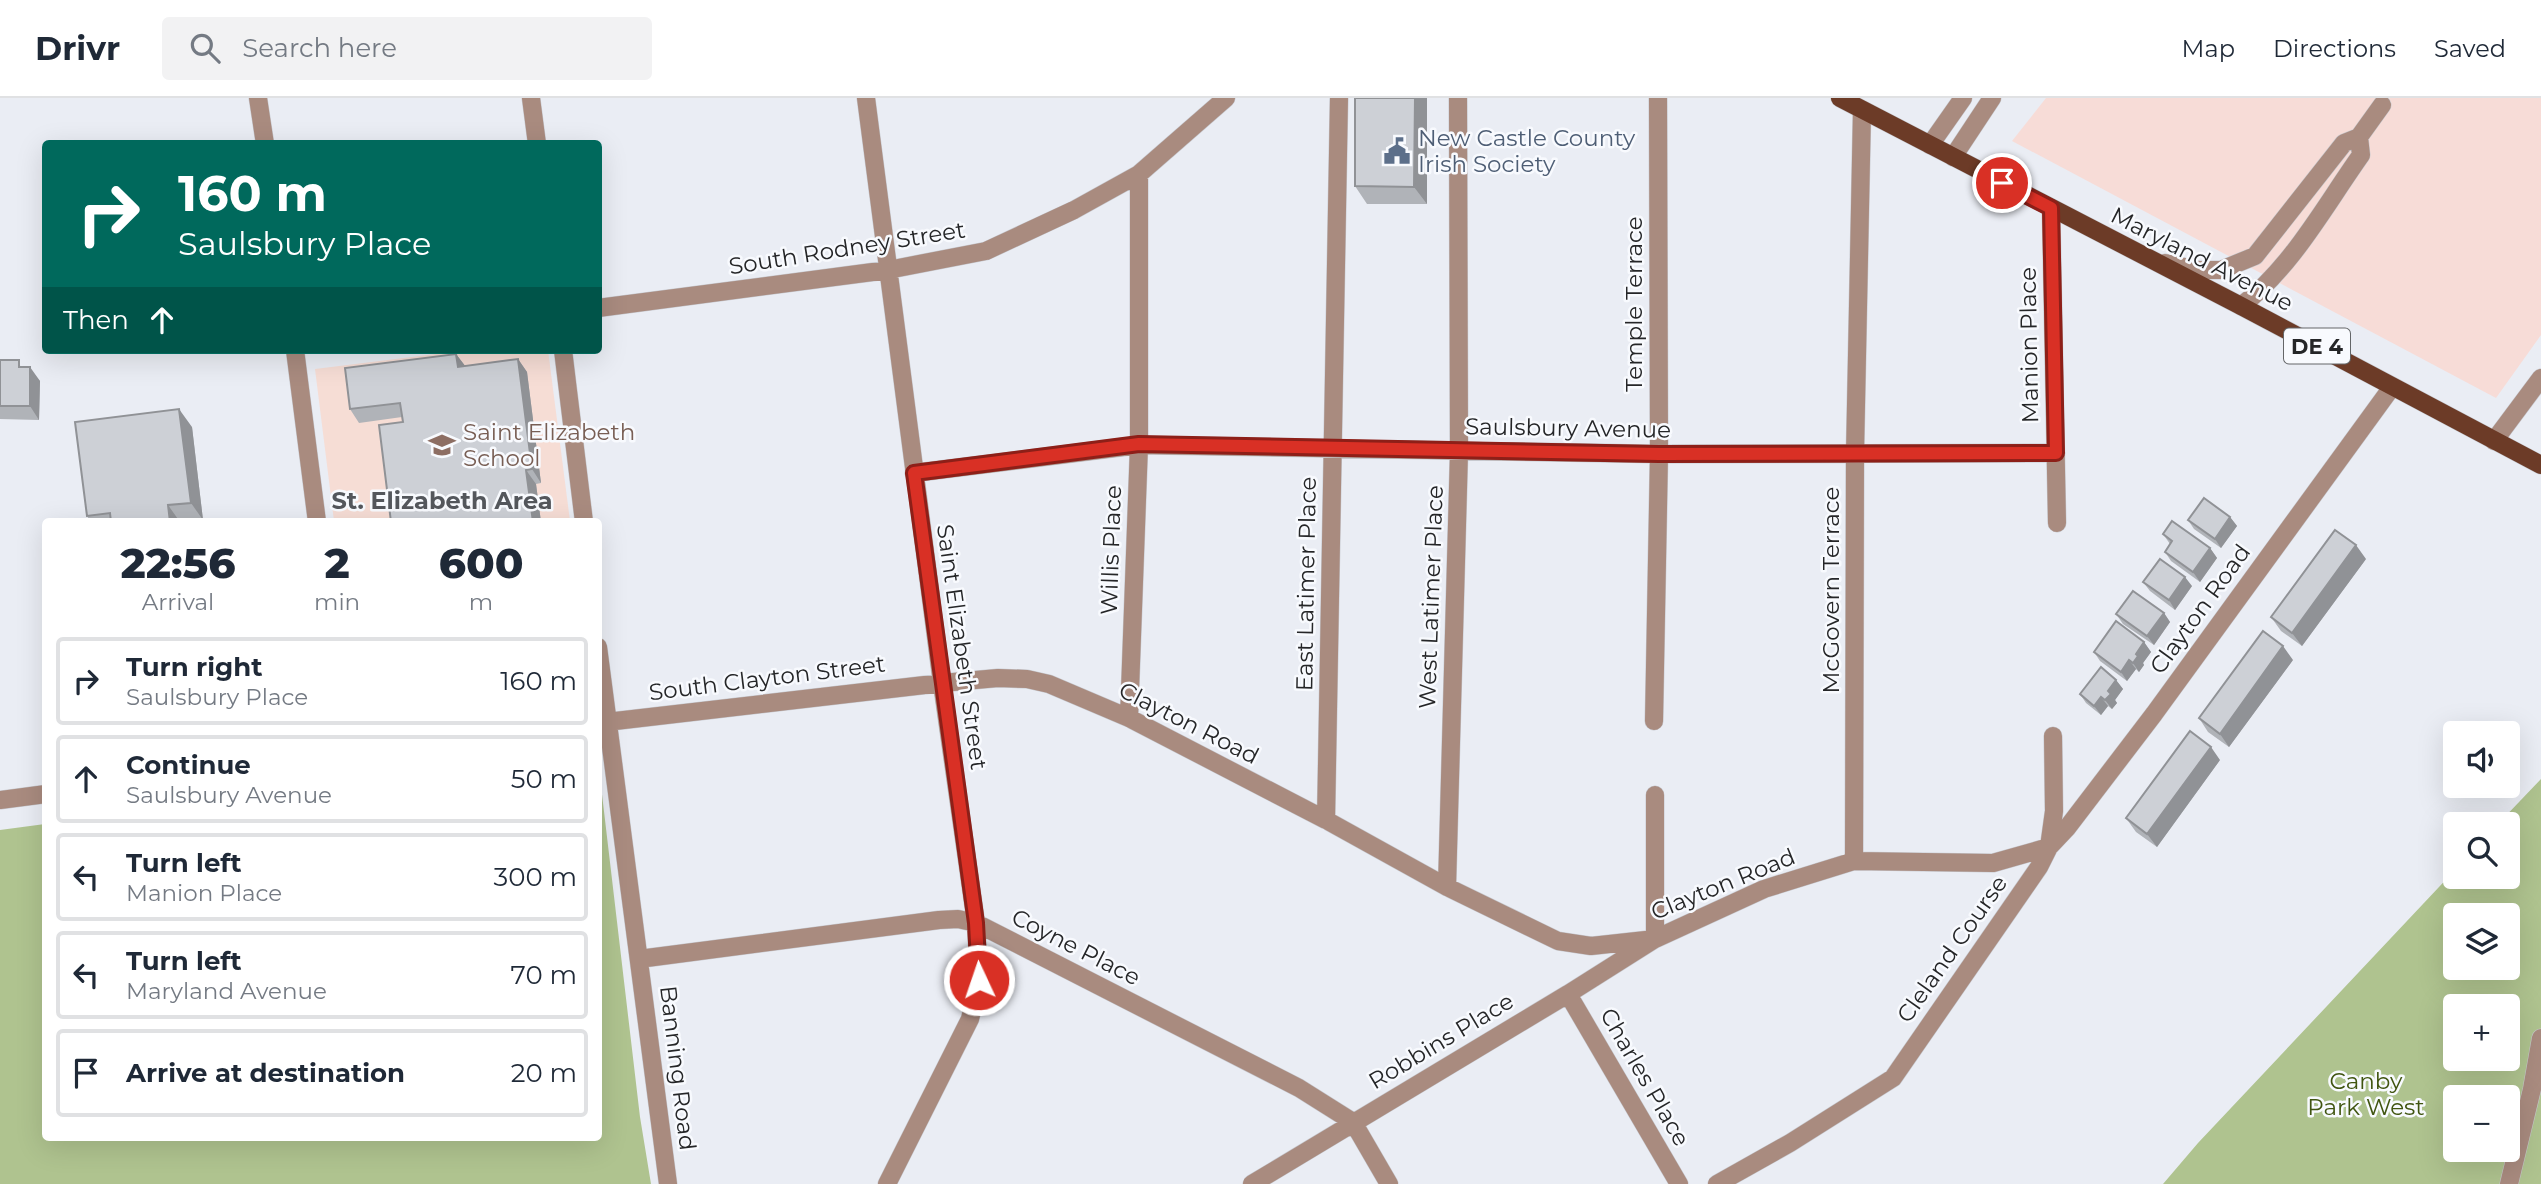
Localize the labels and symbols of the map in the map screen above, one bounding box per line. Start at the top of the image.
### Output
place label: New Castle County Irish Society [1418,124,1636,178]
public building icon: New Castle County Irish Society [1382,136,1412,166]
pin [1972,153,2032,213]
street label: Maryland Avenue [2106,201,2298,317]
street label: South Rodney Street [727,215,967,281]
street label: Temple Terrace [1620,216,1648,392]
street label: Manion Place [2014,267,2044,423]
road number: DE 4 [2284,328,2350,364]
street label: Saulsbury Avenue [1465,412,1671,444]
place label: Saint Elizabeth School [463,418,635,472]
school or university icon: Saint Elizabeth School [427,430,457,460]
street label: East Latimer Place [1290,477,1322,691]
street label: Willis Place [1095,485,1127,615]
street label: West Latimer Place [1413,485,1449,709]
district label: St. Elizabeth Area [331,486,553,515]
street label: McGovern Terrace [1817,487,1845,693]
street label: Saint Elizabeth Street [931,522,993,772]
street label: Clayton Road [2144,539,2256,679]
street label: South Clayton Street [647,650,887,706]
street label: Clayton Road [1114,676,1264,770]
street label: Clayton Road [1647,842,1799,926]
street label: Cleland Course [1891,870,2013,1028]
street label: Coyne Place [1007,903,1145,991]
position arrow [942,943,1016,1017]
street label: Banning Road [654,984,702,1152]
street label: Robbins Place [1363,987,1519,1095]
street label: Charles Place [1594,1003,1696,1151]
park label: Canby Park West [2307,1067,2425,1121]

